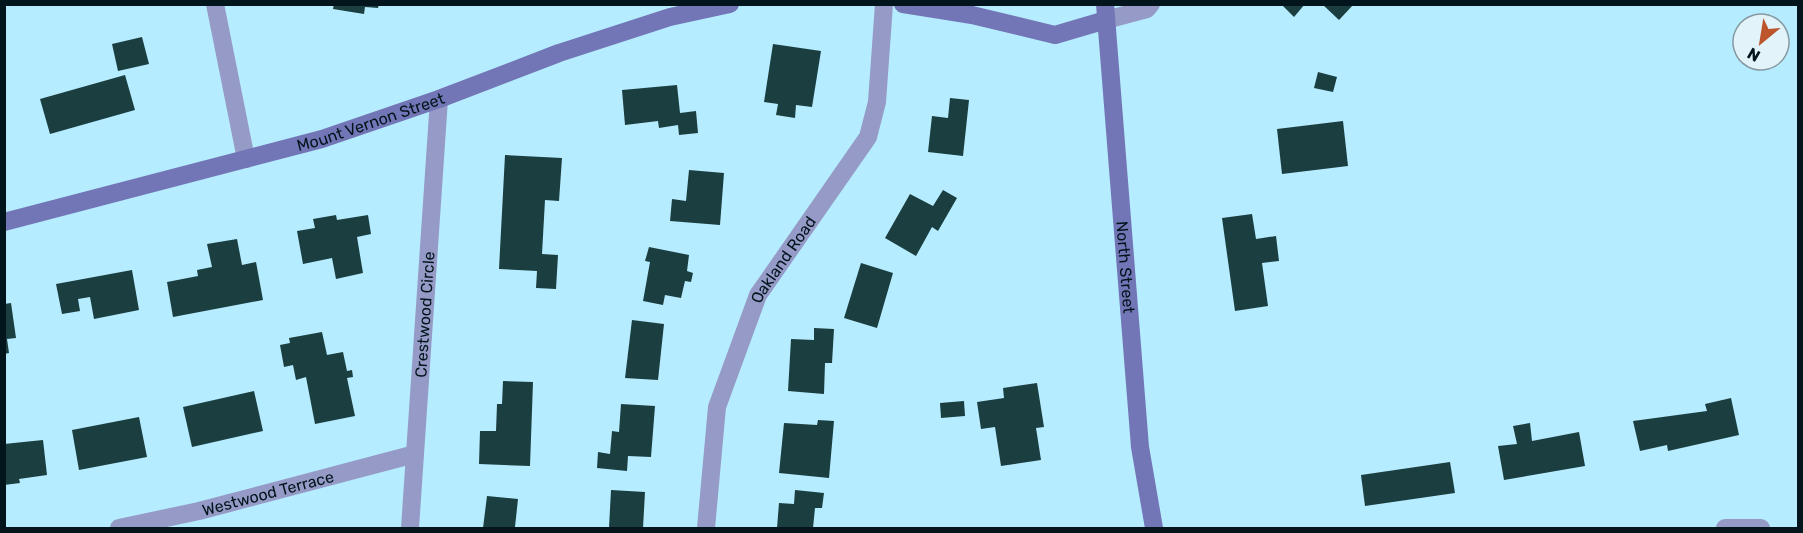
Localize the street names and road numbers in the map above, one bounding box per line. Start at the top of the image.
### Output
street label: Mount Vernon Street [295,88,447,155]
street label: Oakland Road [746,212,820,305]
street label: North Street [1113,220,1139,314]
street label: Crestwood Circle [411,251,438,378]
street label: Westwood Terrace [200,466,336,519]

